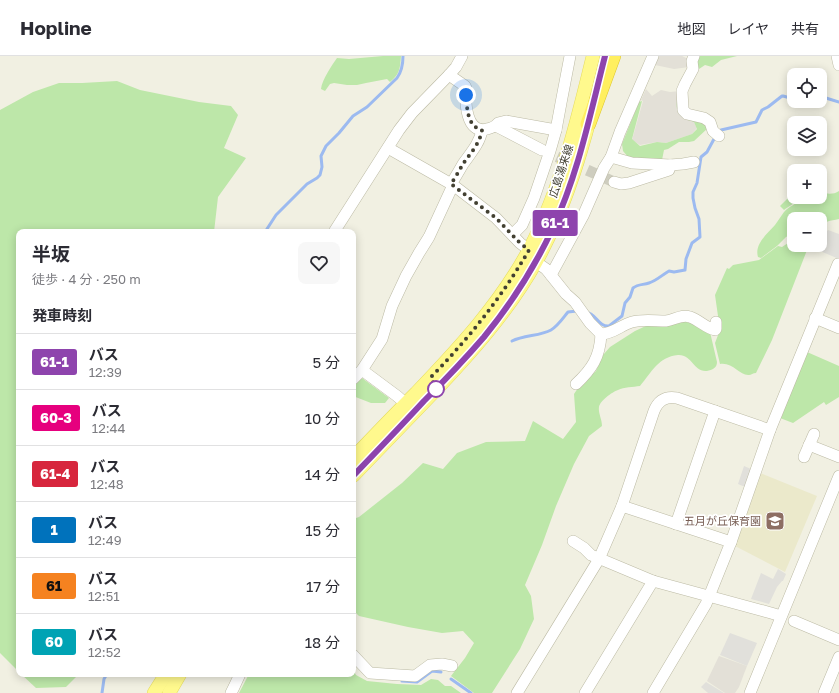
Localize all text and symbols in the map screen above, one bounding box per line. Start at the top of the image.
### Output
text: Hopline [20,16,92,39]
text: 地図 [677,20,705,37]
text: レイヤ [727,20,769,37]
text: 共有 [791,20,819,37]
map controls [787,68,827,252]
button: locate [787,68,827,108]
your location [456,85,476,105]
button: layers [787,116,827,156]
street label: 広島湯来線 [546,143,575,199]
button: + [787,164,827,204]
line badge: 61-1 [527,210,583,236]
button: − [787,212,827,252]
text: 61-1 [541,214,569,231]
text: 半坂 [32,242,70,265]
button: heart [298,242,340,284]
text: 徒歩 · 4 分 · 250 m [32,271,141,287]
text: 発車時刻 [32,306,92,324]
text: バス [89,345,119,363]
text: 61-1 [40,353,69,370]
text: 5 分 [313,353,340,371]
text: 12:39 [89,364,122,380]
unlabelled marker [427,380,445,398]
text: バス [92,401,122,419]
text: 60-3 [40,409,72,426]
text: 10 分 [305,409,340,427]
text: 12:44 [92,420,125,436]
text: バス [90,457,120,475]
text: 61-4 [40,465,70,482]
text: 14 分 [305,465,340,483]
text: 12:48 [90,476,124,492]
school or university icon: 五月が丘保育園 [764,510,786,532]
text: バス [88,513,118,531]
place label: 五月が丘保育園 [684,514,761,527]
text: 1 [50,521,58,538]
text: 15 分 [305,521,340,539]
text: 12:49 [88,532,122,548]
text: バス [88,569,118,587]
text: 61 [46,577,62,594]
text: 17 分 [306,577,340,595]
text: 12:51 [88,588,120,604]
text: バス [88,625,118,643]
text: 60 [45,633,63,650]
text: 18 分 [305,633,340,651]
text: 12:52 [88,644,121,660]

